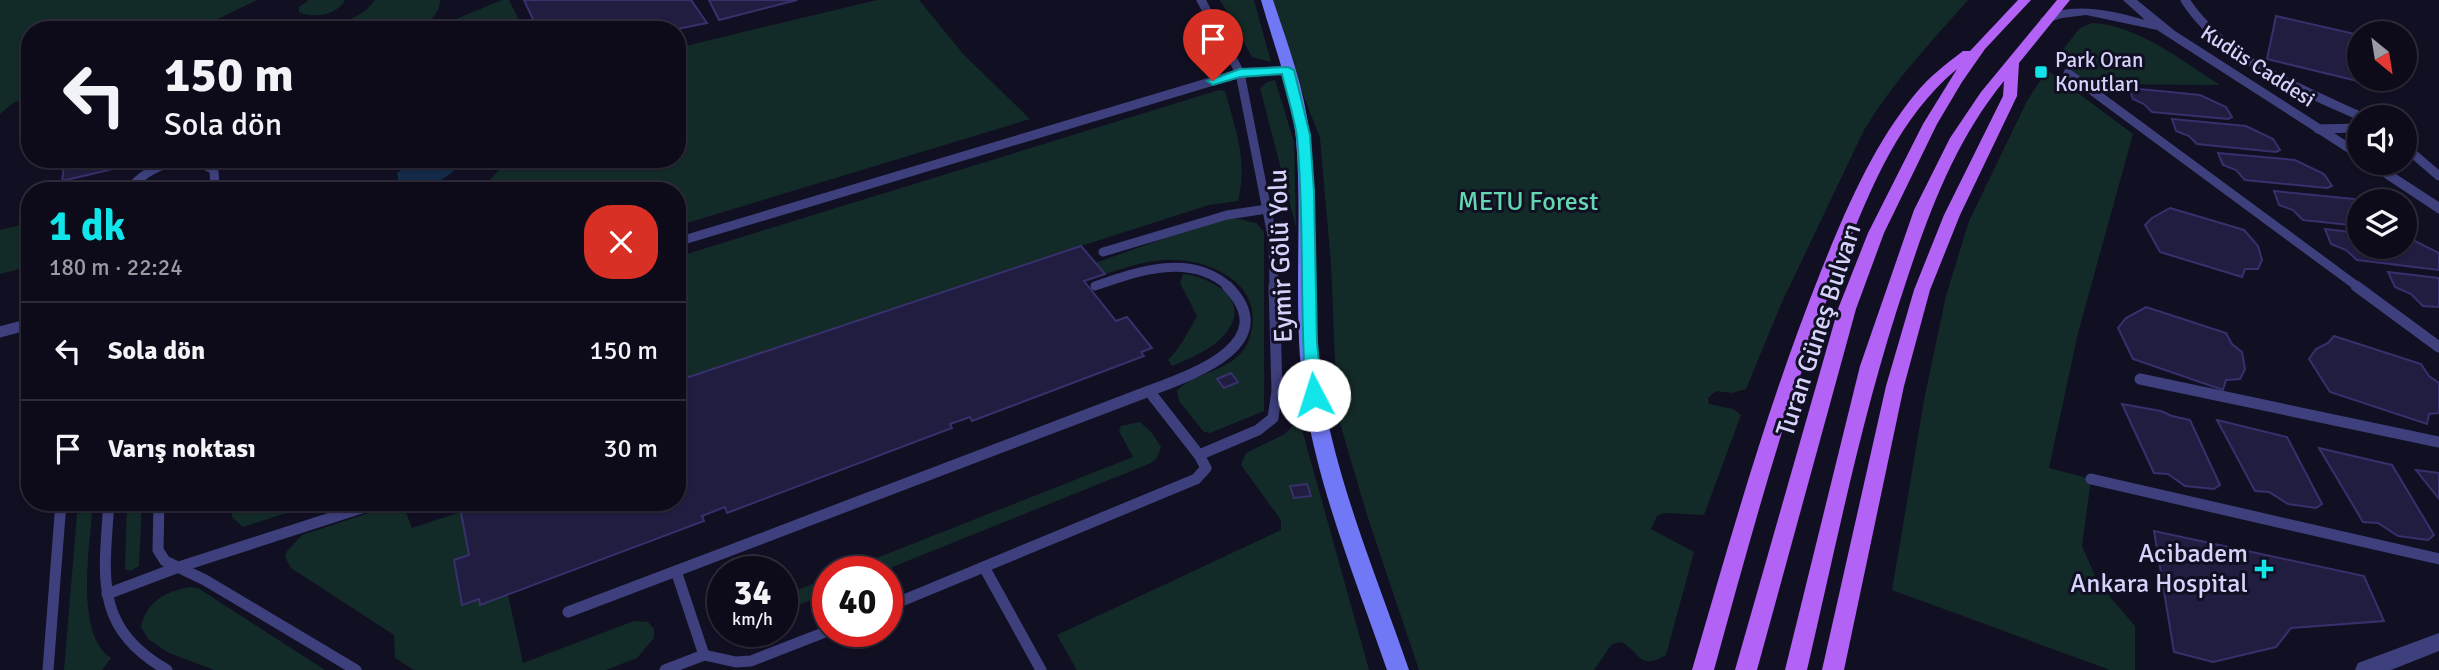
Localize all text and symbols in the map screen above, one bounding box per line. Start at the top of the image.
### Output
pin [1183,9,1243,81]
street label: Kudüs Caddesi [2196,19,2320,113]
icon: arrive [1194,20,1232,58]
north arrow [2347,21,2417,91]
map controls [2347,21,2417,259]
text: 150 m [164,45,294,105]
place label: Park Oran Konutları [2055,47,2143,97]
icon: left [49,49,140,140]
marker: Park Oran Konutları [2033,64,2049,80]
text: Sola dön [164,105,282,144]
button: sound [2347,105,2417,175]
street label: Eymir Gölü Yolu [1262,169,1300,343]
park label: METU Forest [1458,186,1598,218]
button: layers [2347,189,2417,259]
text: 1 dk [49,201,126,252]
button: close [584,205,658,279]
street label: Turan Güneş Bulvarı [1769,220,1869,440]
text: 180 m · 22:24 [49,253,183,282]
icon: left [49,332,87,370]
text: Sola dön [108,335,205,367]
text: 150 m [589,335,658,367]
position arrow [1277,358,1351,432]
icon: arrive [49,430,87,468]
text: Varış noktası [108,433,256,465]
text: 30 m [603,433,658,465]
place label: Acibadem Ankara Hospital [2070,538,2248,600]
speed limit sign: 40 [812,556,903,647]
marker: Acibadem Ankara Hospital [2254,559,2274,579]
text: 34 [734,571,771,614]
text: km/h [732,608,773,630]

